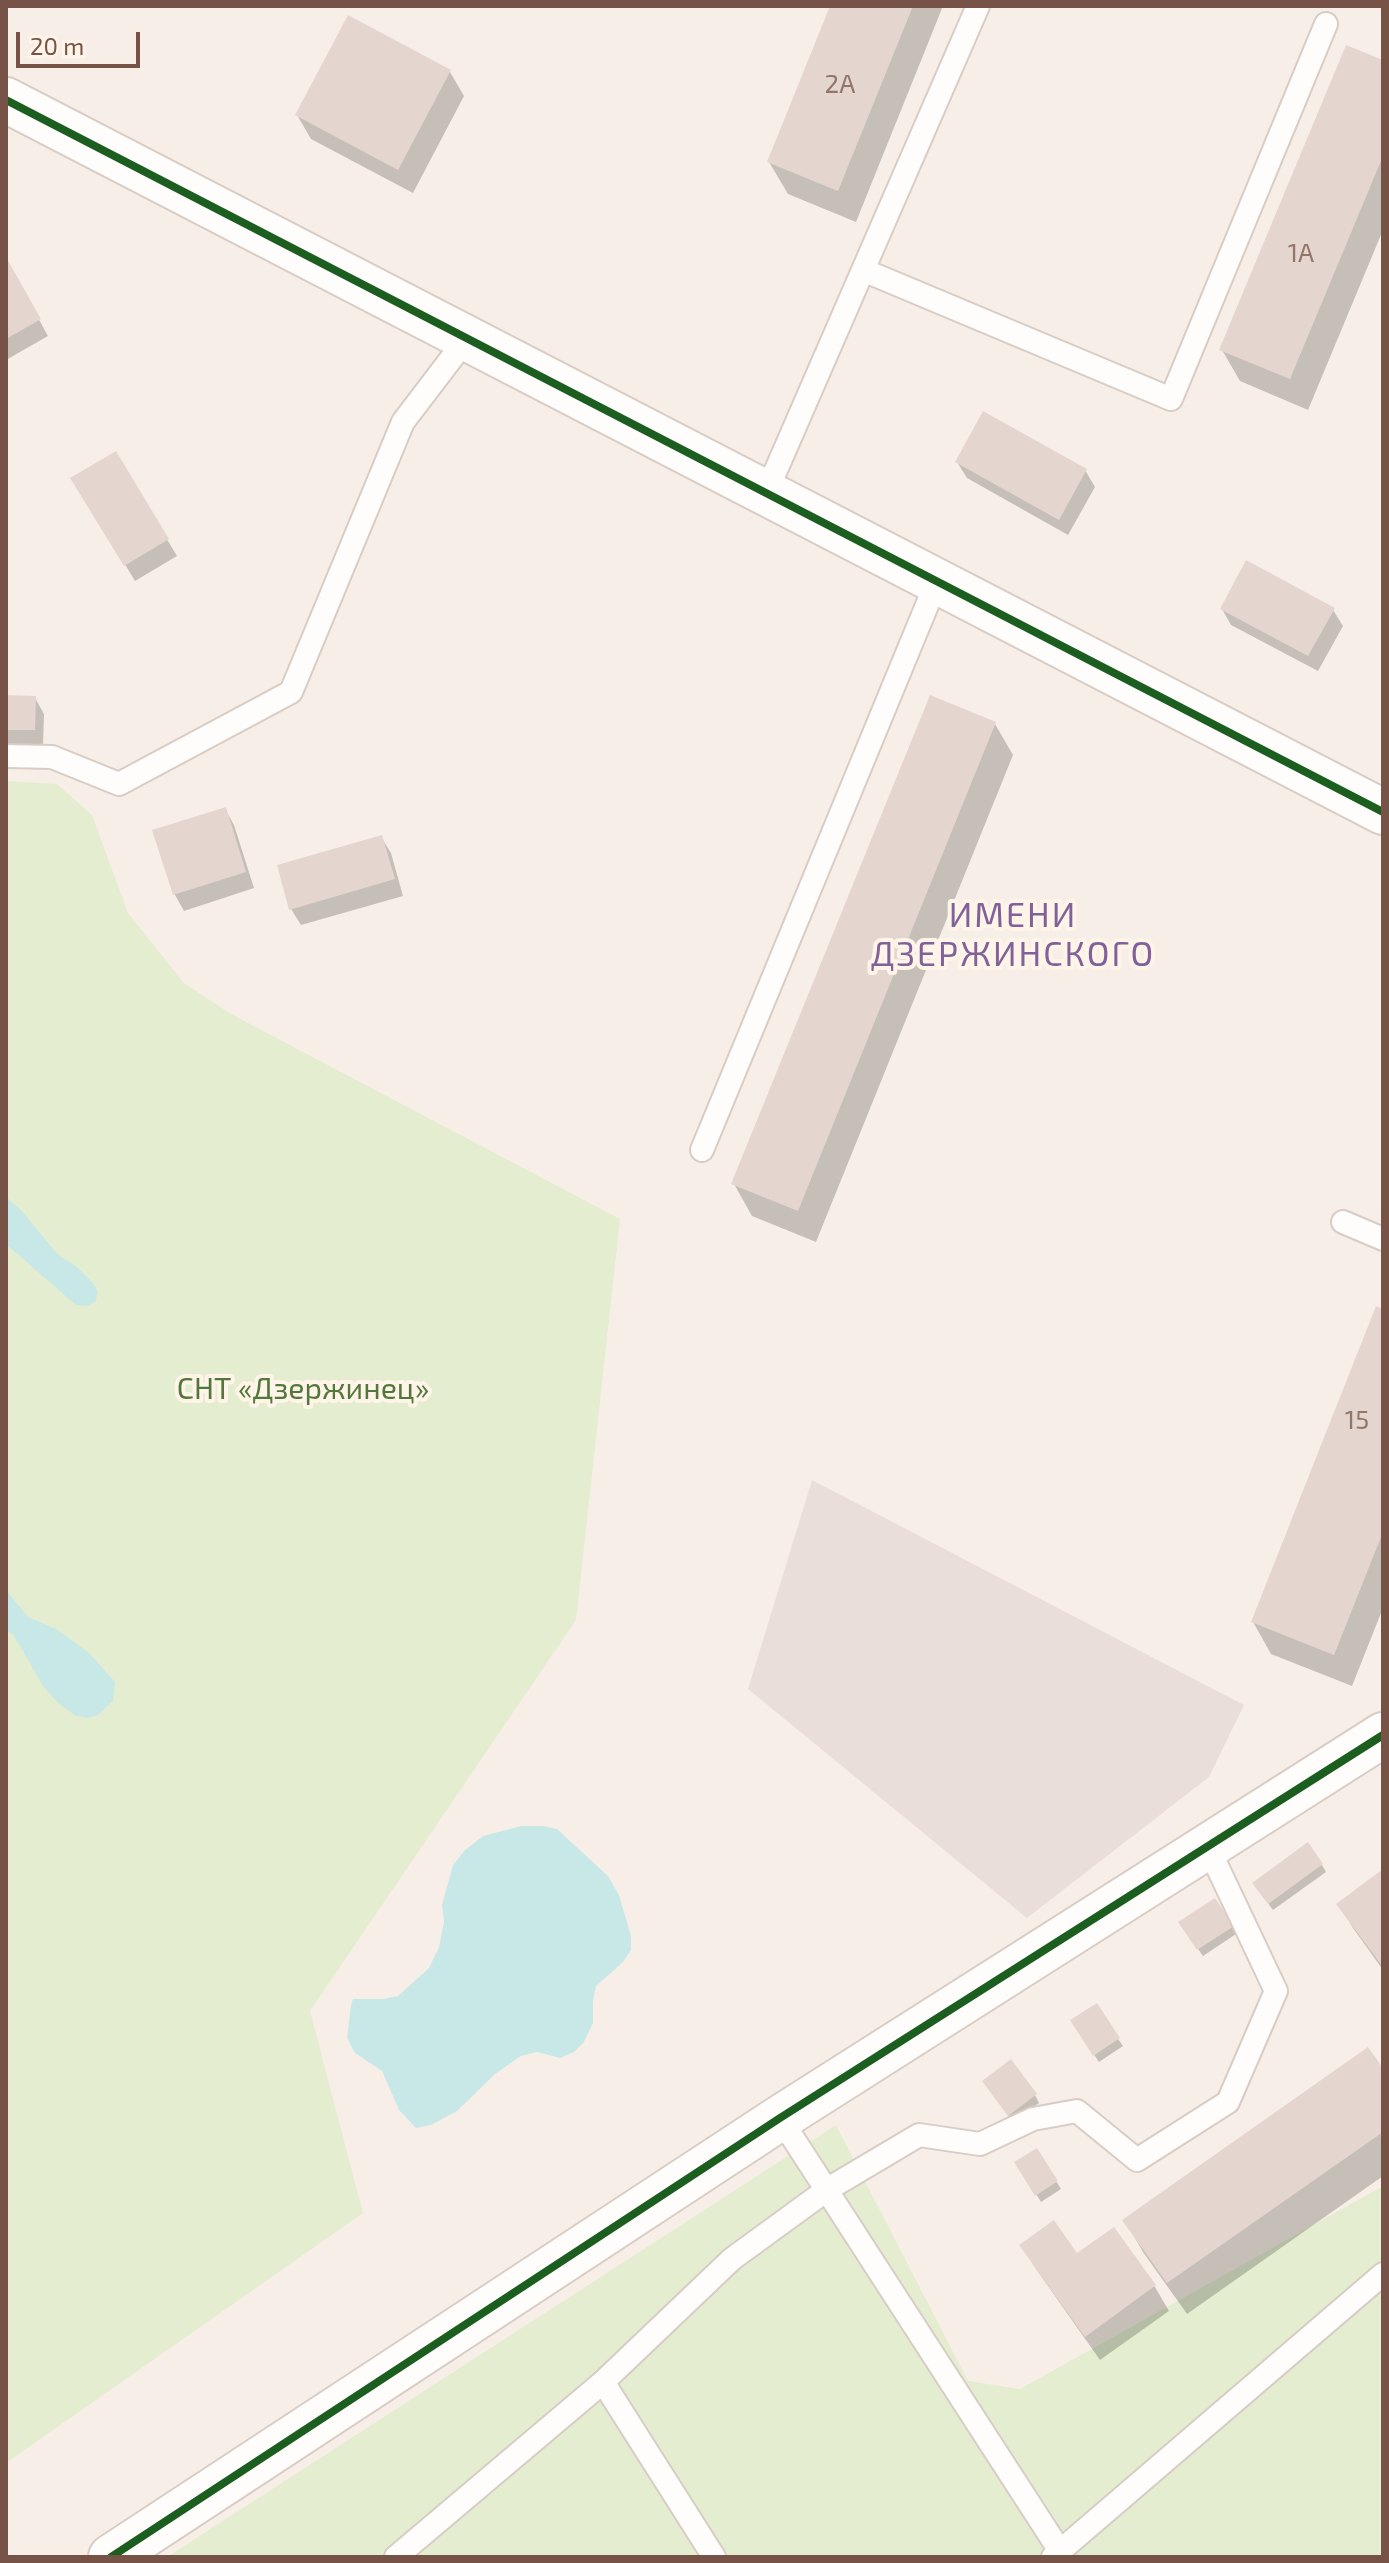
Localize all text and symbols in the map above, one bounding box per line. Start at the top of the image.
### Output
scale bar [20,16,144,66]
text: 20 m [30,31,84,60]
house number: 2А [825,68,855,100]
house number: 1А [1288,237,1314,269]
district label: ИМЕНИ ДЗЕРЖИНСКОГО [871,896,1155,976]
park label: СНТ «Дзержинец» [177,1371,429,1407]
house number: 15 [1345,1404,1369,1436]

